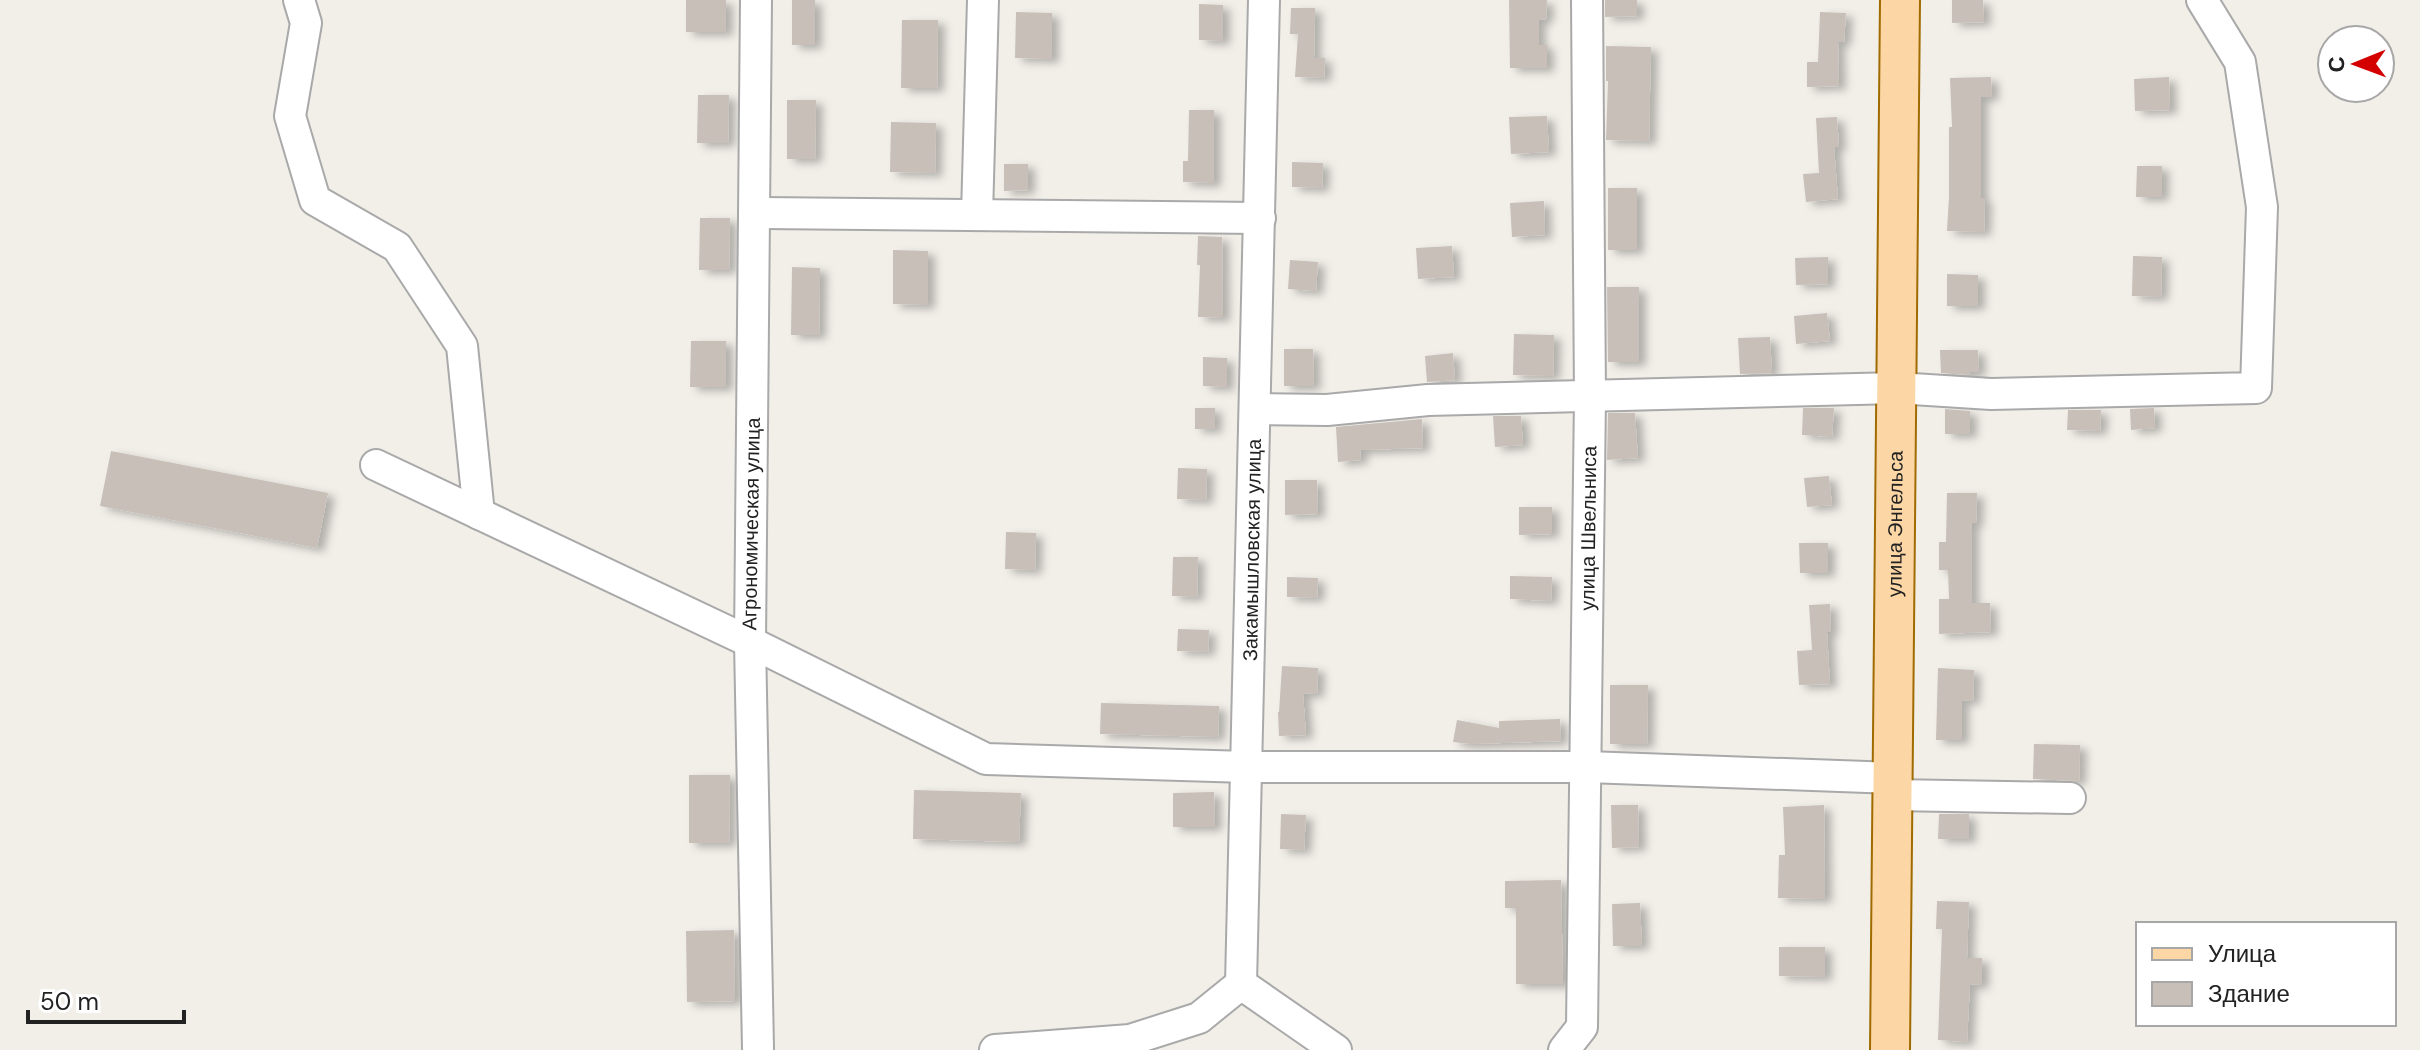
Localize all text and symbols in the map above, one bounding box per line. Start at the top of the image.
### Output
north arrow [2316,24,2396,104]
text: С [2322,56,2351,73]
street label: Агрономическая улица [736,416,766,631]
street label: Закамышловская улица [1237,438,1267,661]
street label: улица Швельниса [1574,445,1602,611]
street label: улица Энгельса [1881,450,1909,597]
legend [2136,922,2396,1026]
text: Улица [2208,938,2277,969]
scale bar [28,974,184,1024]
text: Здание [2208,978,2290,1009]
text: 50 m [40,986,99,1017]

